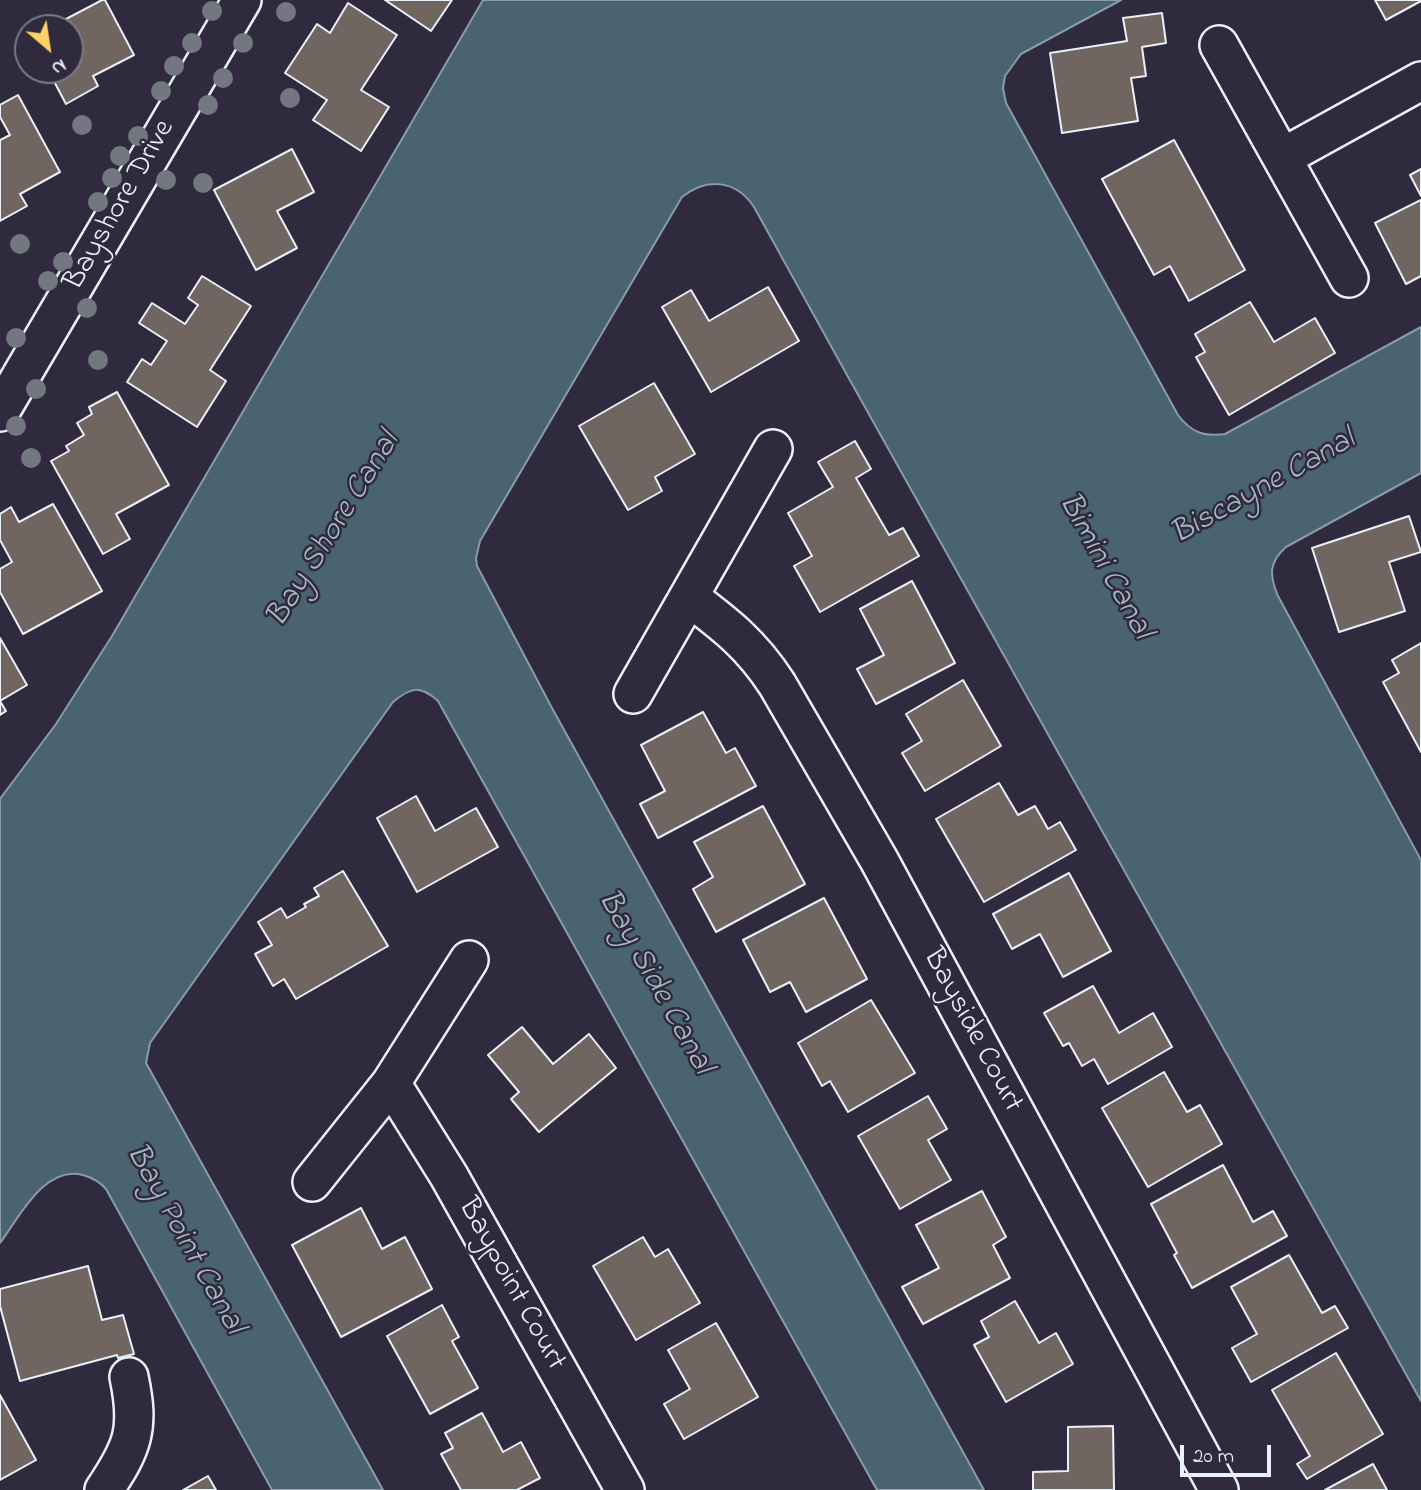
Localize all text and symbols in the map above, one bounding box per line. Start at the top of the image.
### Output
north arrow [14,14,84,84]
text: N [46,51,71,81]
street label: Bayshore Drive [58,114,184,298]
water label: Biscayne Canal [1165,423,1363,555]
water label: Bay Shore Canal [260,426,410,636]
water label: Bimini Canal [1047,487,1159,647]
water label: Bay Side Canal [587,884,719,1082]
street label: Bayside Court [913,943,1029,1119]
water label: Bay Point Canal [115,1138,251,1342]
street label: Baypoint Court [448,1193,572,1377]
scale bar [1183,1430,1274,1474]
text: 20 m [1193,1442,1234,1472]

